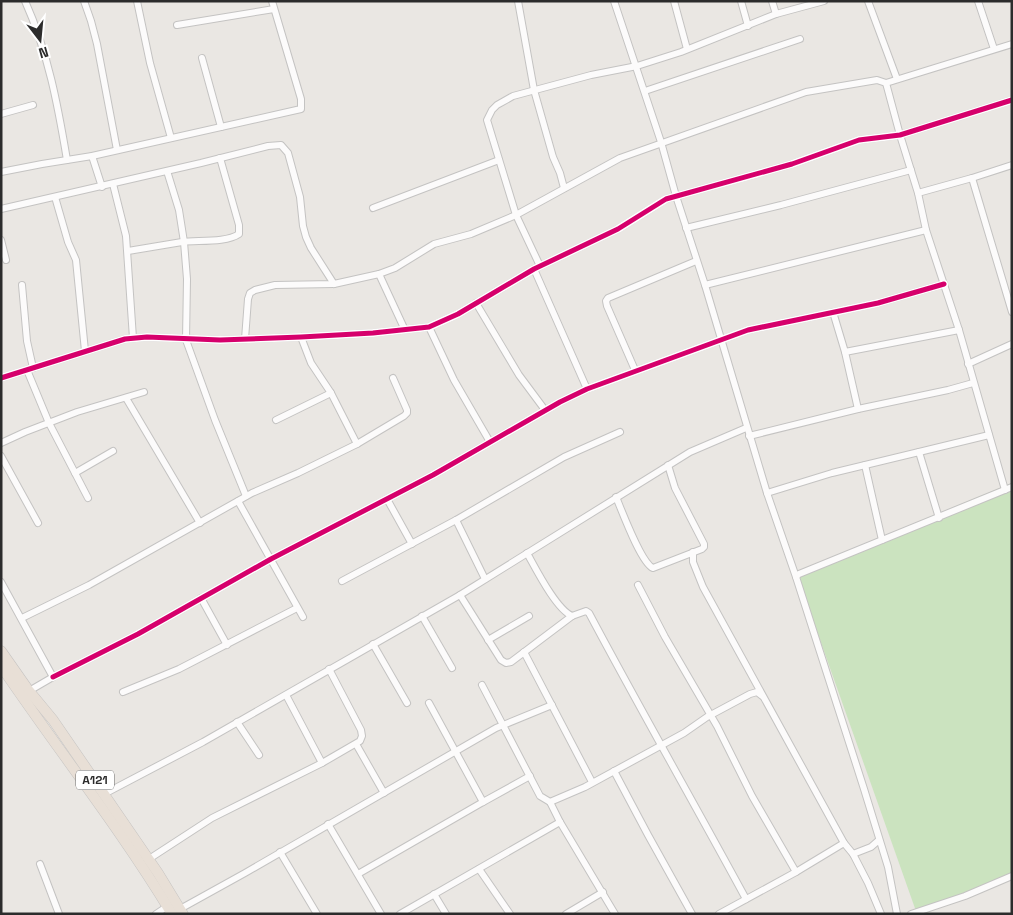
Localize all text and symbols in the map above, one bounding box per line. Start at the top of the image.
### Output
north arrow [15,15,65,65]
text: N [37,43,51,62]
road number: A121 [76,770,114,790]

